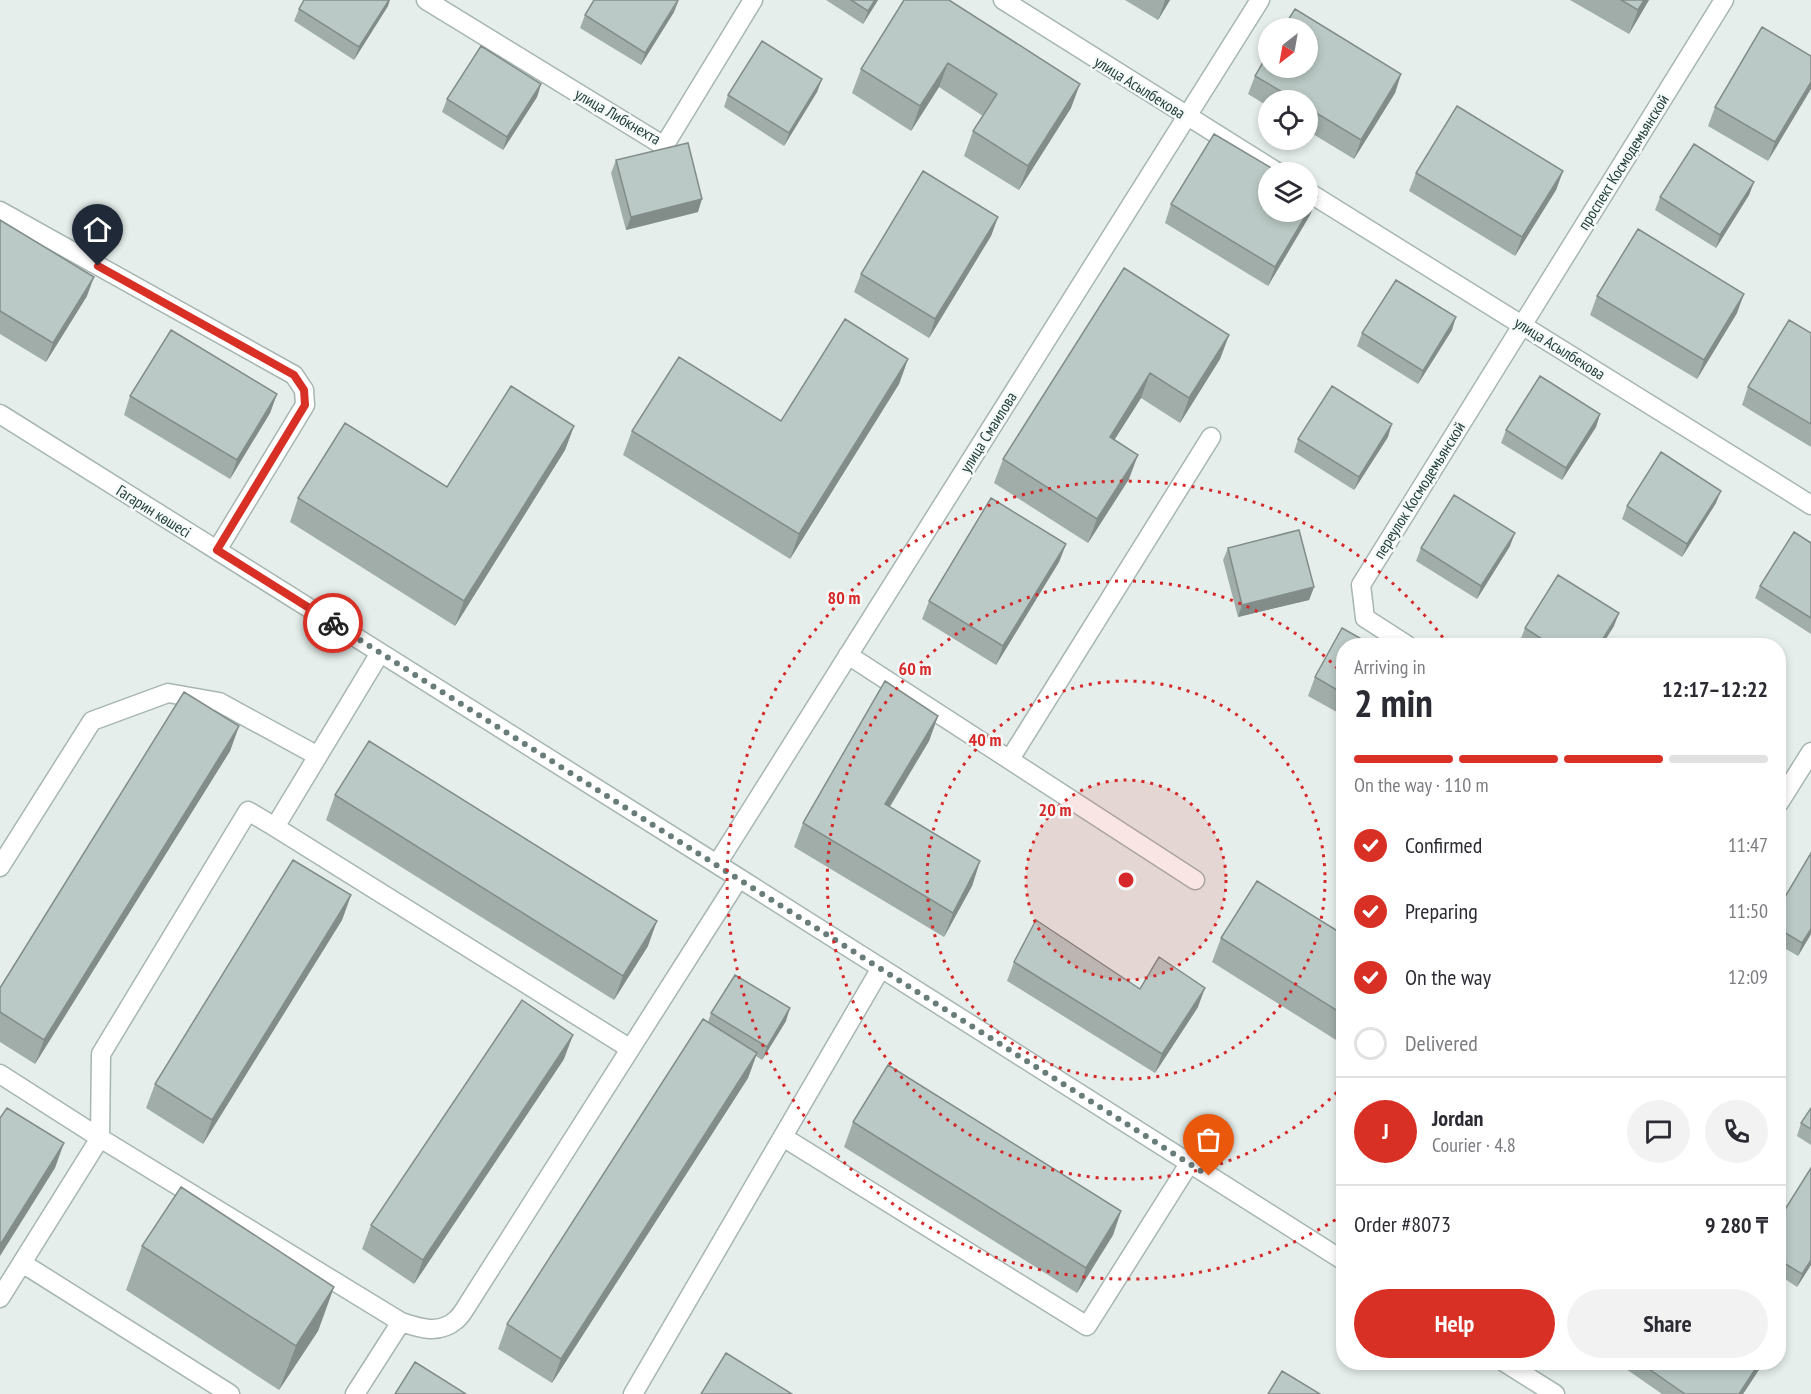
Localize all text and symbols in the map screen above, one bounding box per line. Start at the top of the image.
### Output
north arrow [1258,18,1318,78]
map controls [1258,18,1318,222]
street label: улица Асылбекова [1091,51,1189,123]
street label: улица Либкнехта [572,83,664,149]
button: locate [1258,90,1318,150]
street label: проспект Космодемьянской [1573,91,1673,233]
button: layers [1258,162,1318,222]
pin [72,204,123,266]
icon: home [81,213,114,246]
street label: улица Асылбекова [1511,312,1609,384]
street label: улица Смаилова [955,388,1021,476]
street label: переулок Космодемьянской [1369,418,1469,562]
street label: Гагарин көшесі [113,480,195,542]
text: 80 m [828,586,860,609]
courier [303,593,363,653]
icon: bike [317,607,350,640]
text: Arriving in [1354,654,1426,680]
text: 60 m [899,657,931,680]
text: 12:17–12:22 [1662,675,1768,703]
text: 2 min [1354,677,1433,728]
text: 40 m [969,728,1001,751]
text: On the way · 110 m [1354,772,1489,798]
text: 20 m [1039,798,1071,821]
icon: check [1354,829,1387,862]
text: Confirmed [1405,831,1482,859]
text: 11:47 [1728,832,1768,858]
centre of rings [1116,870,1136,890]
icon: check [1354,895,1387,928]
text: Preparing [1405,897,1478,925]
text: 11:50 [1728,898,1768,924]
icon: check [1354,961,1387,994]
text: On the way [1405,963,1491,991]
text: 12:09 [1728,964,1768,990]
text: Delivered [1405,1029,1478,1057]
button: chat [1627,1100,1690,1163]
button: phone [1705,1100,1768,1163]
text: Jordan [1432,1104,1483,1132]
pin [1183,1114,1234,1176]
text: J [1382,1117,1389,1145]
icon: bag [1192,1123,1225,1156]
text: Courier · 4.8 [1432,1132,1516,1158]
text: Order #8073 [1354,1210,1451,1238]
text: 9 280 ₸ [1705,1211,1768,1239]
button: Help [1354,1289,1555,1358]
button: Share [1567,1289,1768,1358]

